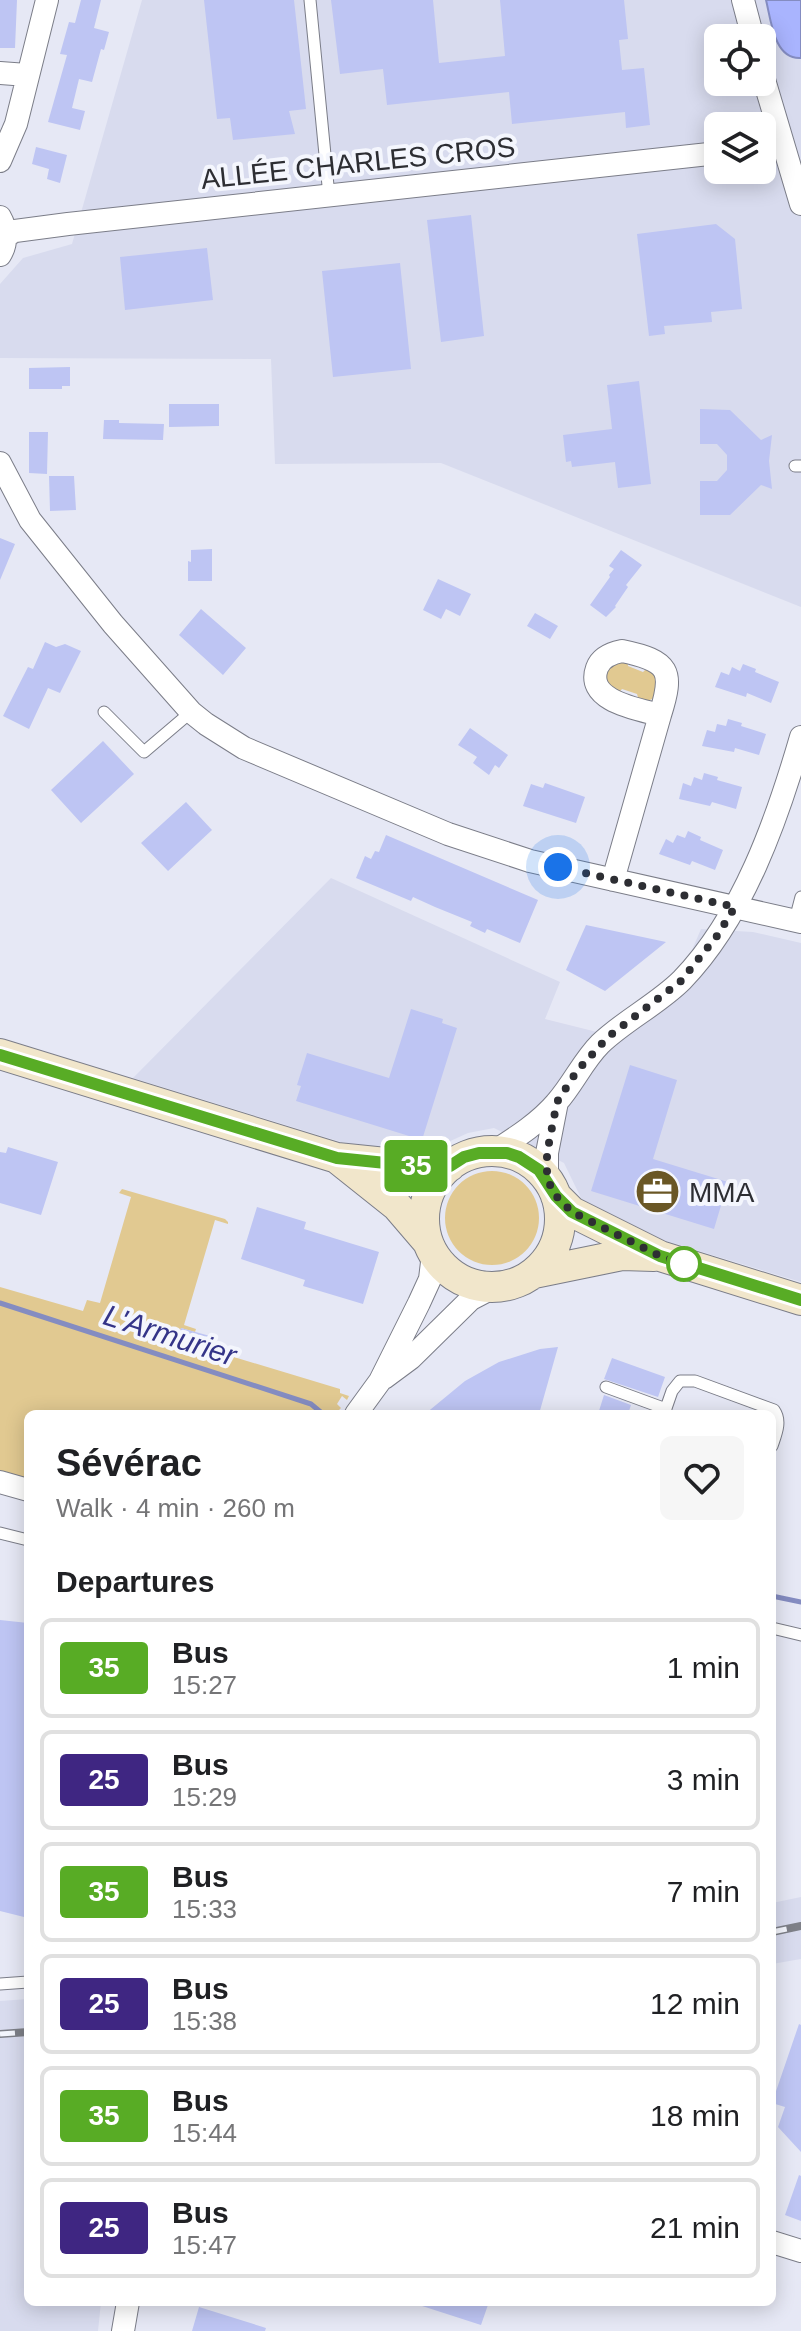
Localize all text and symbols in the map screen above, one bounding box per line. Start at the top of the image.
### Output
map controls [704,24,776,184]
button: locate [704,24,776,96]
button: layers [704,112,776,184]
street label: ALLÉE CHARLES CROS [199,131,517,195]
your location [538,847,578,887]
line badge: 35 [380,1140,452,1192]
text: 35 [400,1150,432,1181]
office icon: MMA [634,1168,682,1216]
place label: MMA [689,1177,755,1208]
unlabelled marker [667,1247,701,1281]
water label: L'Armurier [100,1298,241,1372]
button: heart [660,1436,744,1520]
text: Sévérac [56,1442,202,1484]
text: Walk · 4 min · 260 m [56,1493,295,1523]
text: Departures [56,1565,214,1598]
text: Bus [172,1636,229,1669]
text: 1 min [667,1651,740,1684]
text: 35 [88,1652,120,1683]
text: 15:27 [172,1670,237,1700]
text: Bus [172,1748,229,1781]
text: 3 min [667,1763,740,1796]
text: 25 [88,1764,120,1795]
text: 15:29 [172,1782,237,1812]
text: Bus [172,1860,229,1893]
text: 7 min [667,1875,740,1908]
text: 35 [88,1876,120,1907]
text: 15:33 [172,1894,237,1924]
text: Bus [172,1972,229,2005]
text: 12 min [650,1987,740,2020]
text: 25 [88,1988,120,2019]
text: 15:38 [172,2006,237,2036]
text: Bus [172,2084,229,2117]
text: 18 min [650,2099,740,2132]
text: 35 [88,2100,120,2131]
text: 15:44 [172,2118,237,2148]
text: Bus [172,2196,229,2229]
text: 21 min [650,2211,740,2244]
text: 25 [88,2212,120,2243]
text: 15:47 [172,2230,237,2260]

